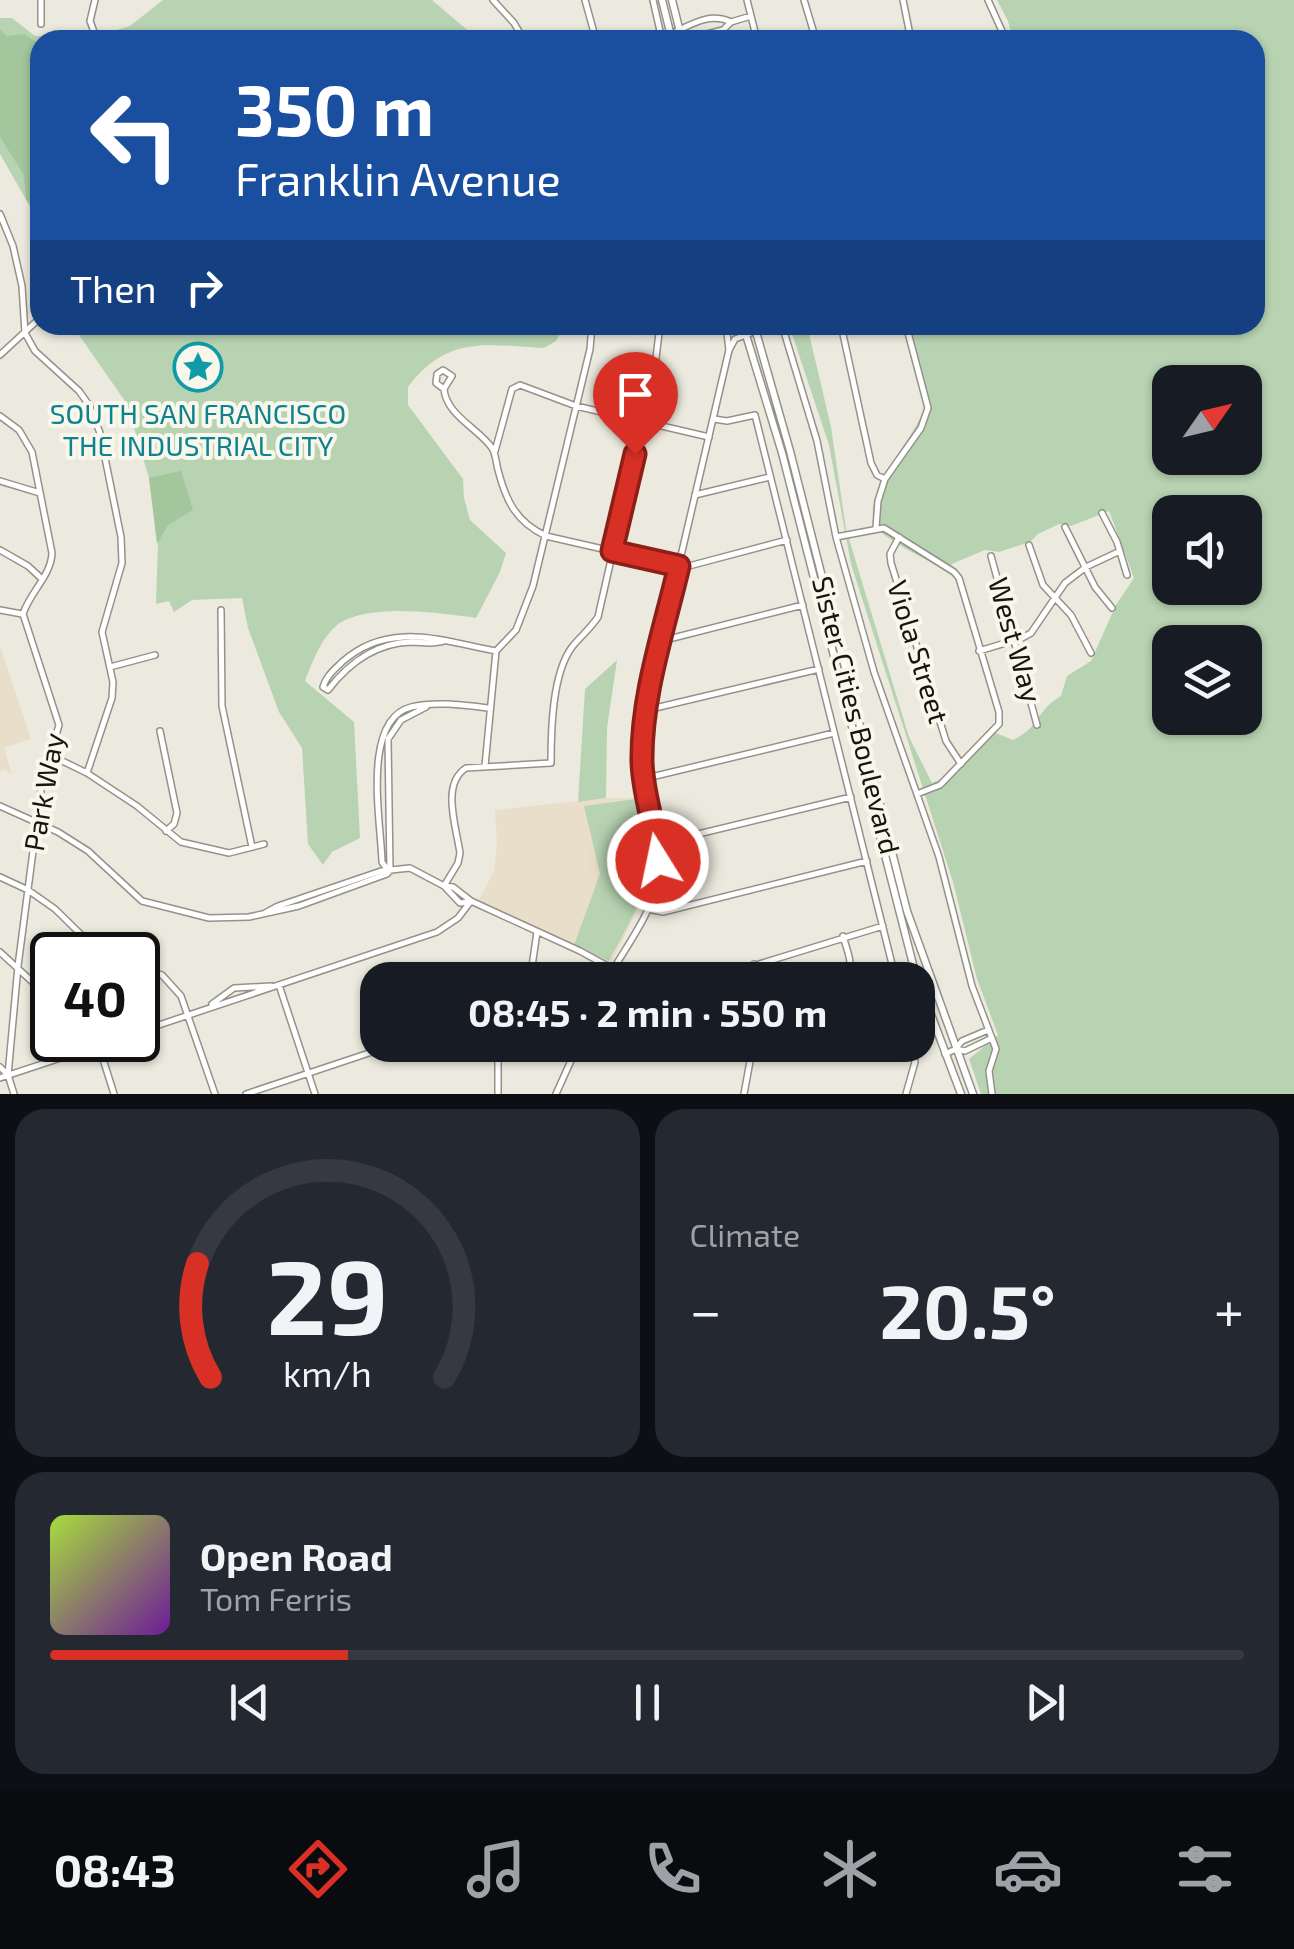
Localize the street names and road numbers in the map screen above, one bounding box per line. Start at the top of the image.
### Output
street label: Sister Cities Boulevard [806,572,908,857]
street label: West Way [982,573,1050,706]
street label: Viola Street [881,576,957,727]
street label: Park Way [16,730,70,854]

